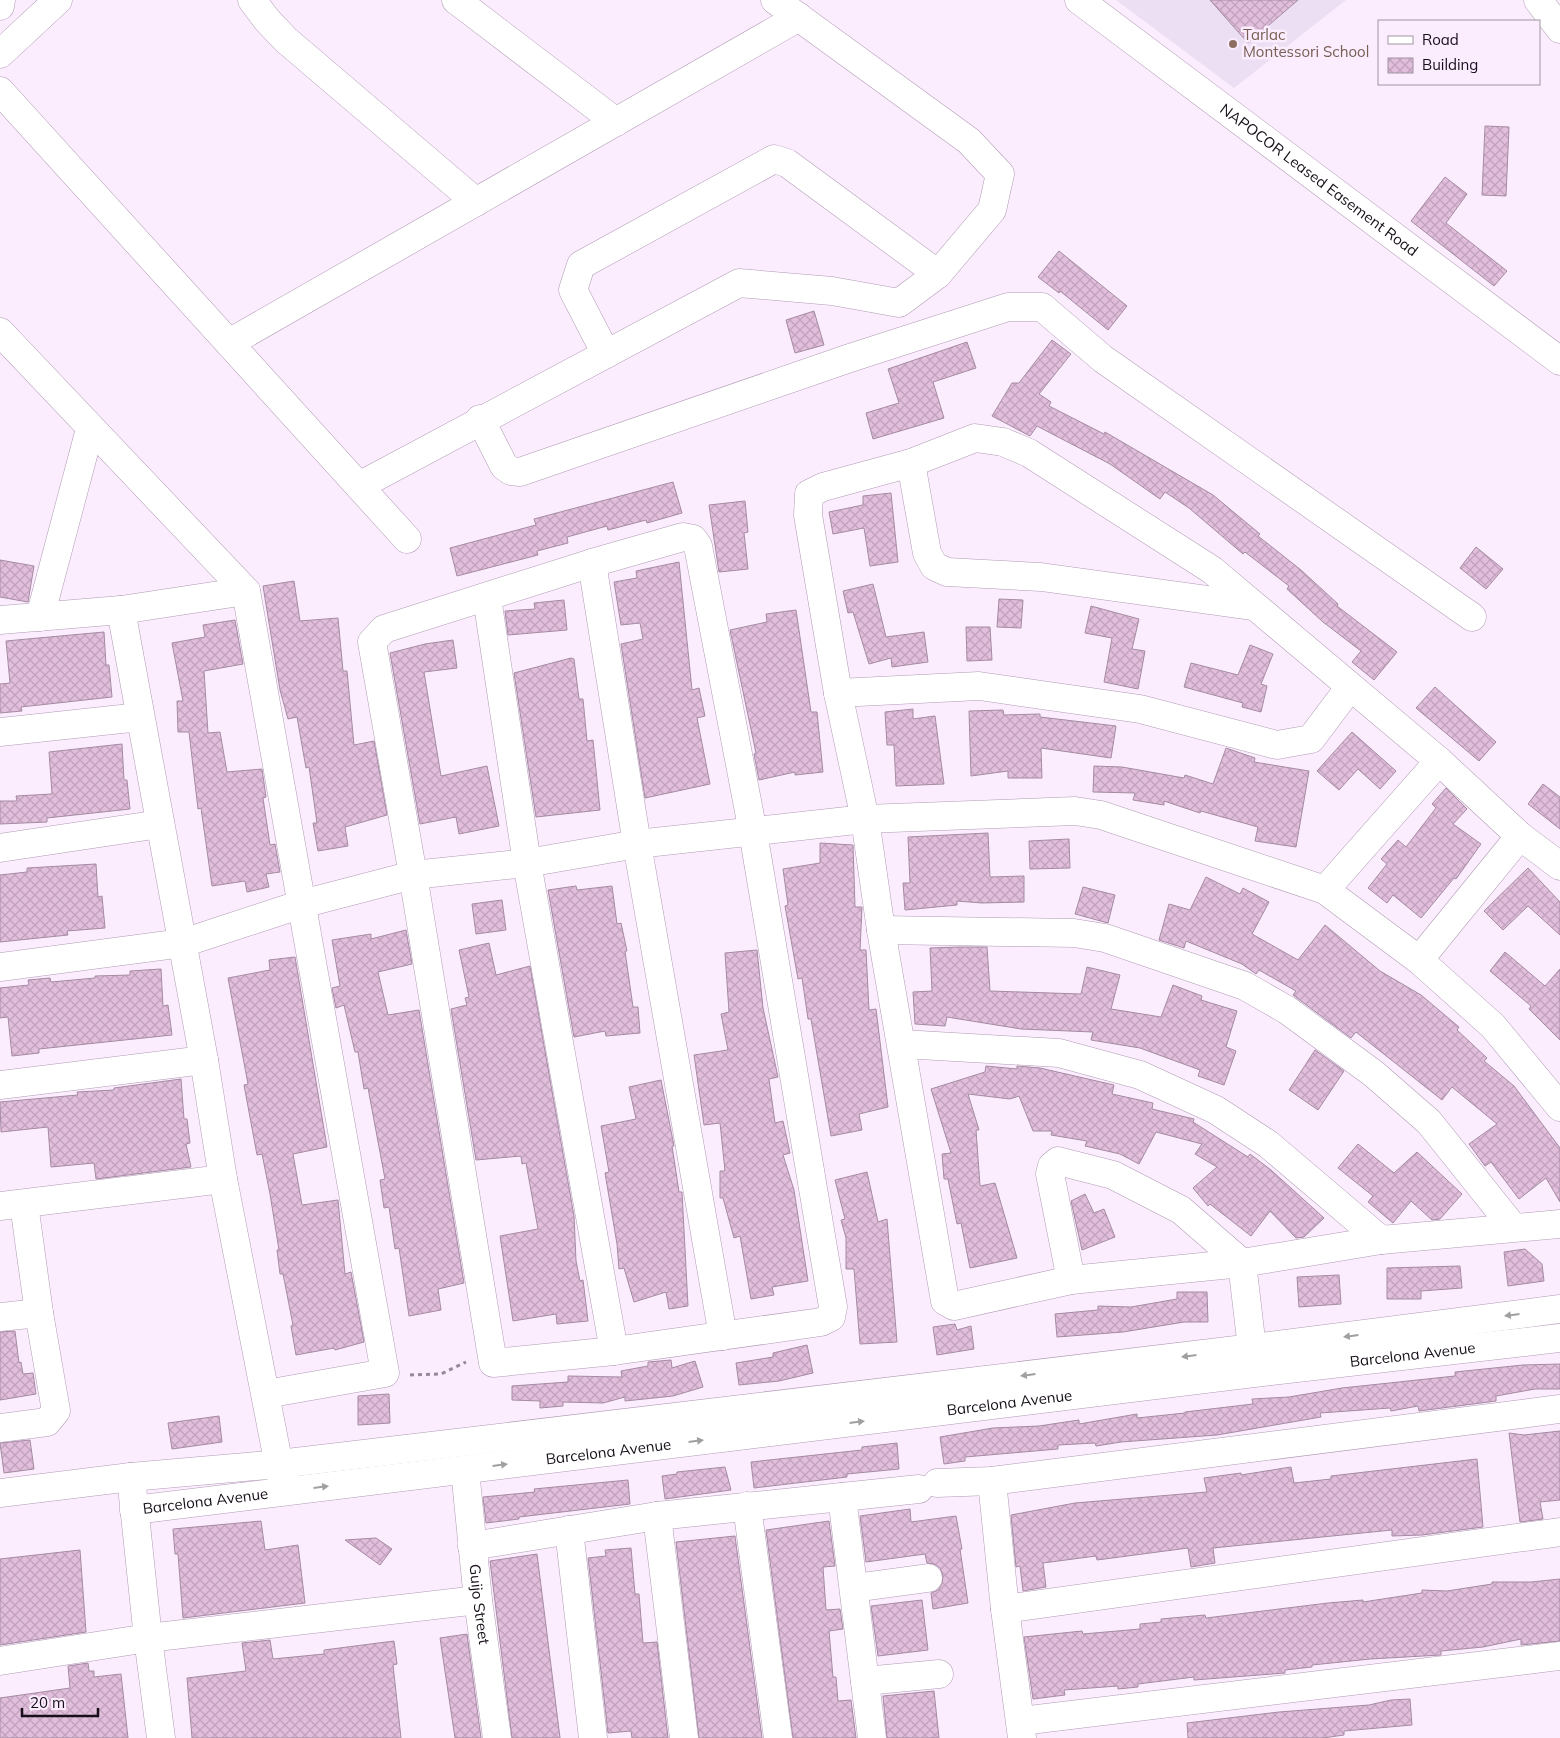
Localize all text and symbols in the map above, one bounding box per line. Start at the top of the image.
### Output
legend [1378,20,1540,85]
place label: Tarlac Montessori School [1243,25,1369,61]
text: Road [1422,30,1459,49]
marker: Tarlac Montessori School [1227,38,1239,50]
text: Building [1422,55,1478,74]
street label: NAPOCOR Leased Easement Road [1216,99,1422,260]
one-way arrow [1503,1311,1519,1319]
one-way arrow [1342,1332,1358,1340]
street label: Barcelona Avenue [1349,1338,1476,1371]
one-way arrow [1181,1352,1197,1360]
one-way arrow [1020,1371,1036,1379]
street label: Barcelona Avenue [946,1385,1073,1420]
one-way arrow [850,1418,866,1426]
street label: Barcelona Avenue [545,1434,672,1469]
one-way arrow [688,1437,704,1445]
one-way arrow [492,1461,508,1469]
one-way arrow [314,1483,330,1491]
street label: Barcelona Avenue [142,1484,269,1518]
street label: Guijo Street [465,1563,494,1646]
scale bar [22,1686,99,1718]
text: 20 m [30,1693,65,1712]

